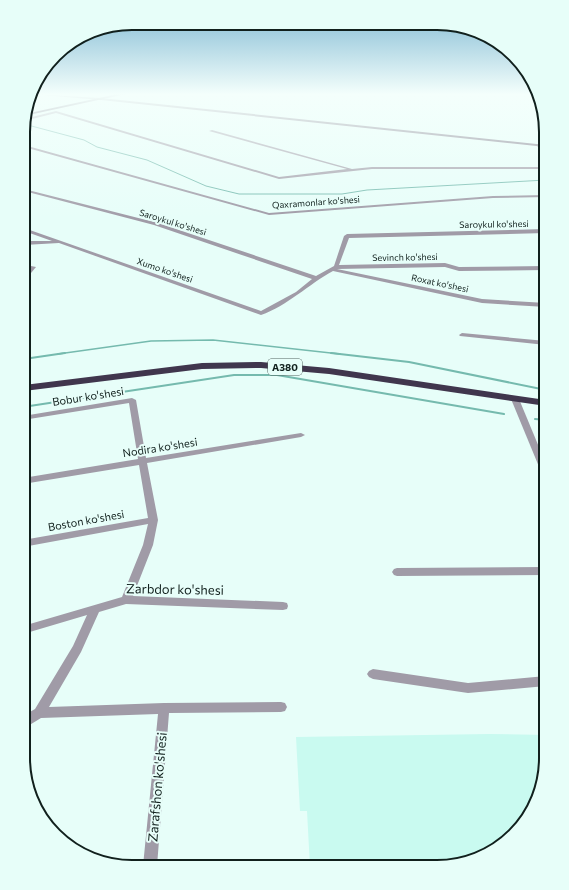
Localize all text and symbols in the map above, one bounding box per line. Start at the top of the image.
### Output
street label: Qaxramonlar ko'shesi [272,193,360,211]
street label: Saroykul ko'shesi [138,207,208,237]
street label: Saroykul ko'shesi [459,218,529,230]
street label: Sevinch ko'shesi [372,251,438,263]
street label: Xumo ko'shesi [136,255,194,285]
street label: Roxat ko'shesi [410,272,470,294]
road number: A380 [268,359,302,375]
street label: Bobur ko'shesi [51,384,125,408]
street label: Nodira ko'shesi [122,435,199,459]
street label: Boston ko'shesi [47,507,125,533]
street label: Zarbdor ko'shesi [126,580,224,598]
street label: Zarafshon ko'shesi [144,731,170,843]

